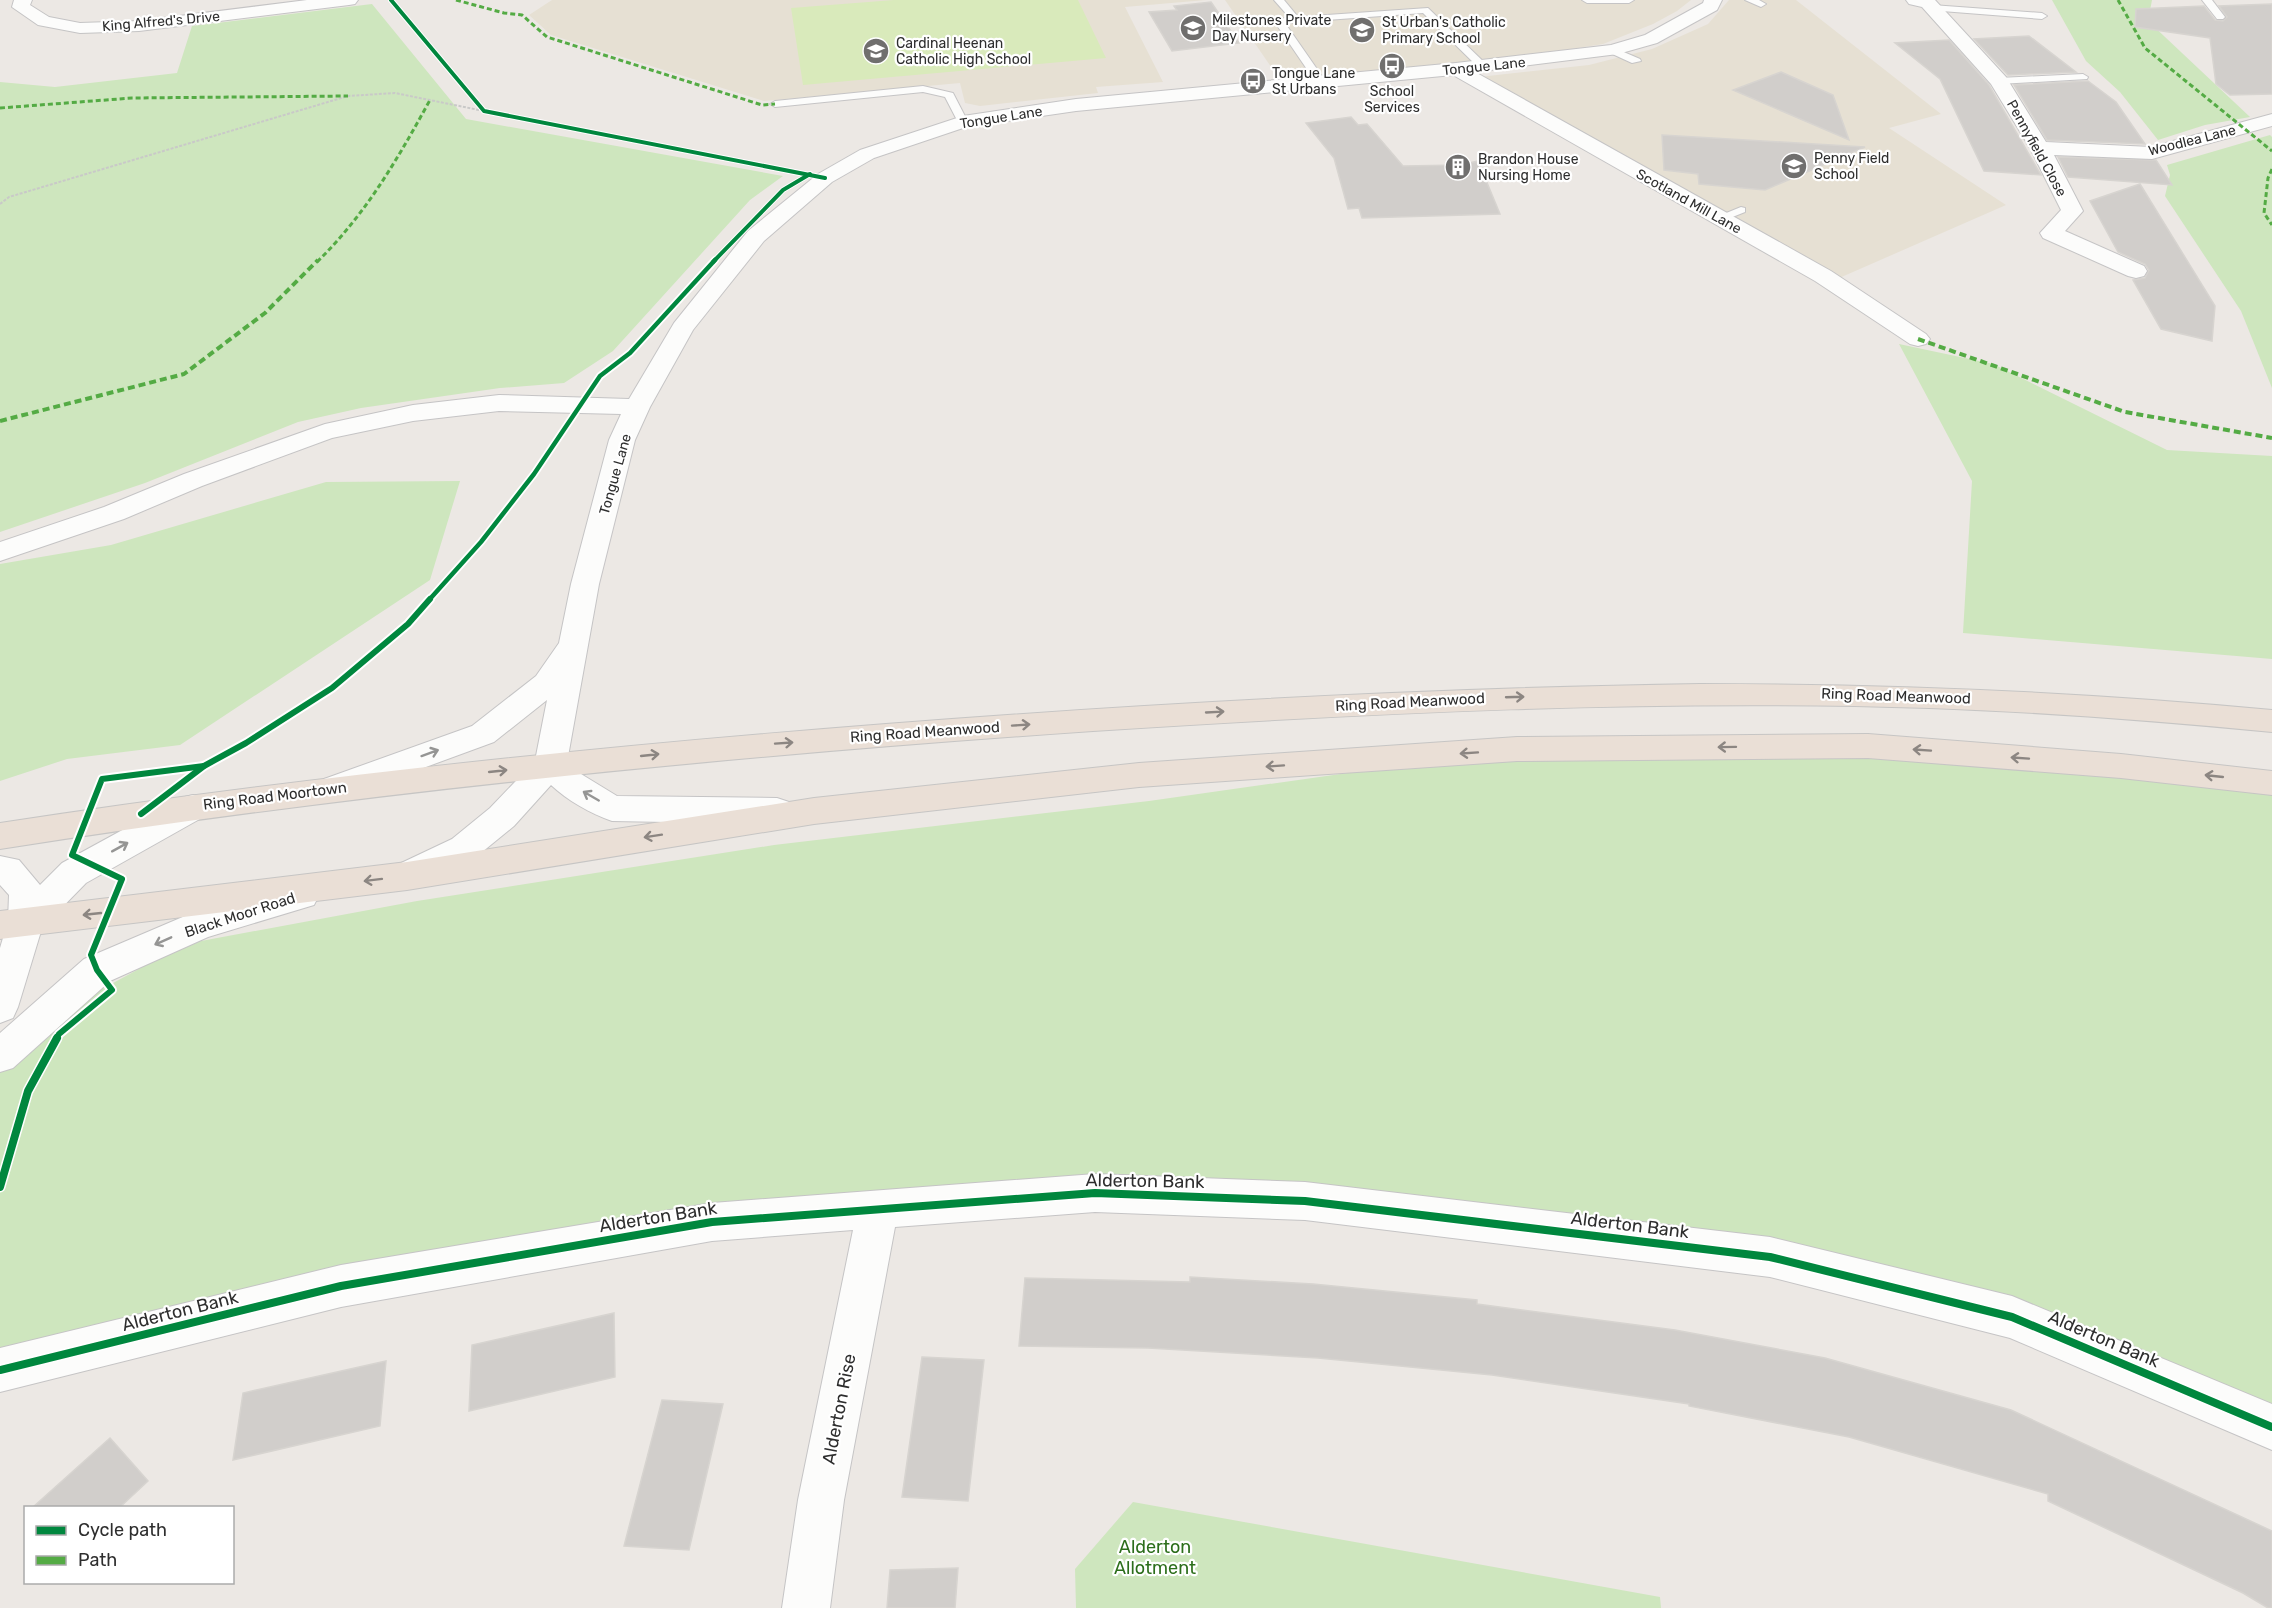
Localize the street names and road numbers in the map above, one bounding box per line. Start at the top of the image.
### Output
street label: King Alfred's Drive [101,8,221,35]
street label: Tongue Lane [1442,54,1527,79]
street label: Pennyfield Close [2003,97,2070,200]
street label: Tongue Lane [959,103,1044,132]
street label: Woodlea Lane [2147,121,2238,160]
street label: Scotland Mill Lane [1633,165,1745,238]
street label: Tongue Lane [596,432,635,517]
street label: Ring Road Meanwood [1821,684,1971,708]
street label: Ring Road Meanwood [1335,689,1485,715]
street label: Ring Road Meanwood [850,718,1000,746]
street label: Ring Road Moortown [202,778,348,814]
street label: Black Moor Road [182,889,298,941]
street label: Alderton Bank [1085,1169,1205,1193]
street label: Alderton Bank [598,1197,719,1237]
street label: Alderton Bank [1570,1207,1691,1243]
street label: Alderton Bank [120,1286,241,1336]
street label: Alderton Bank [2045,1306,2164,1373]
street label: Alderton Rise [818,1352,860,1466]

